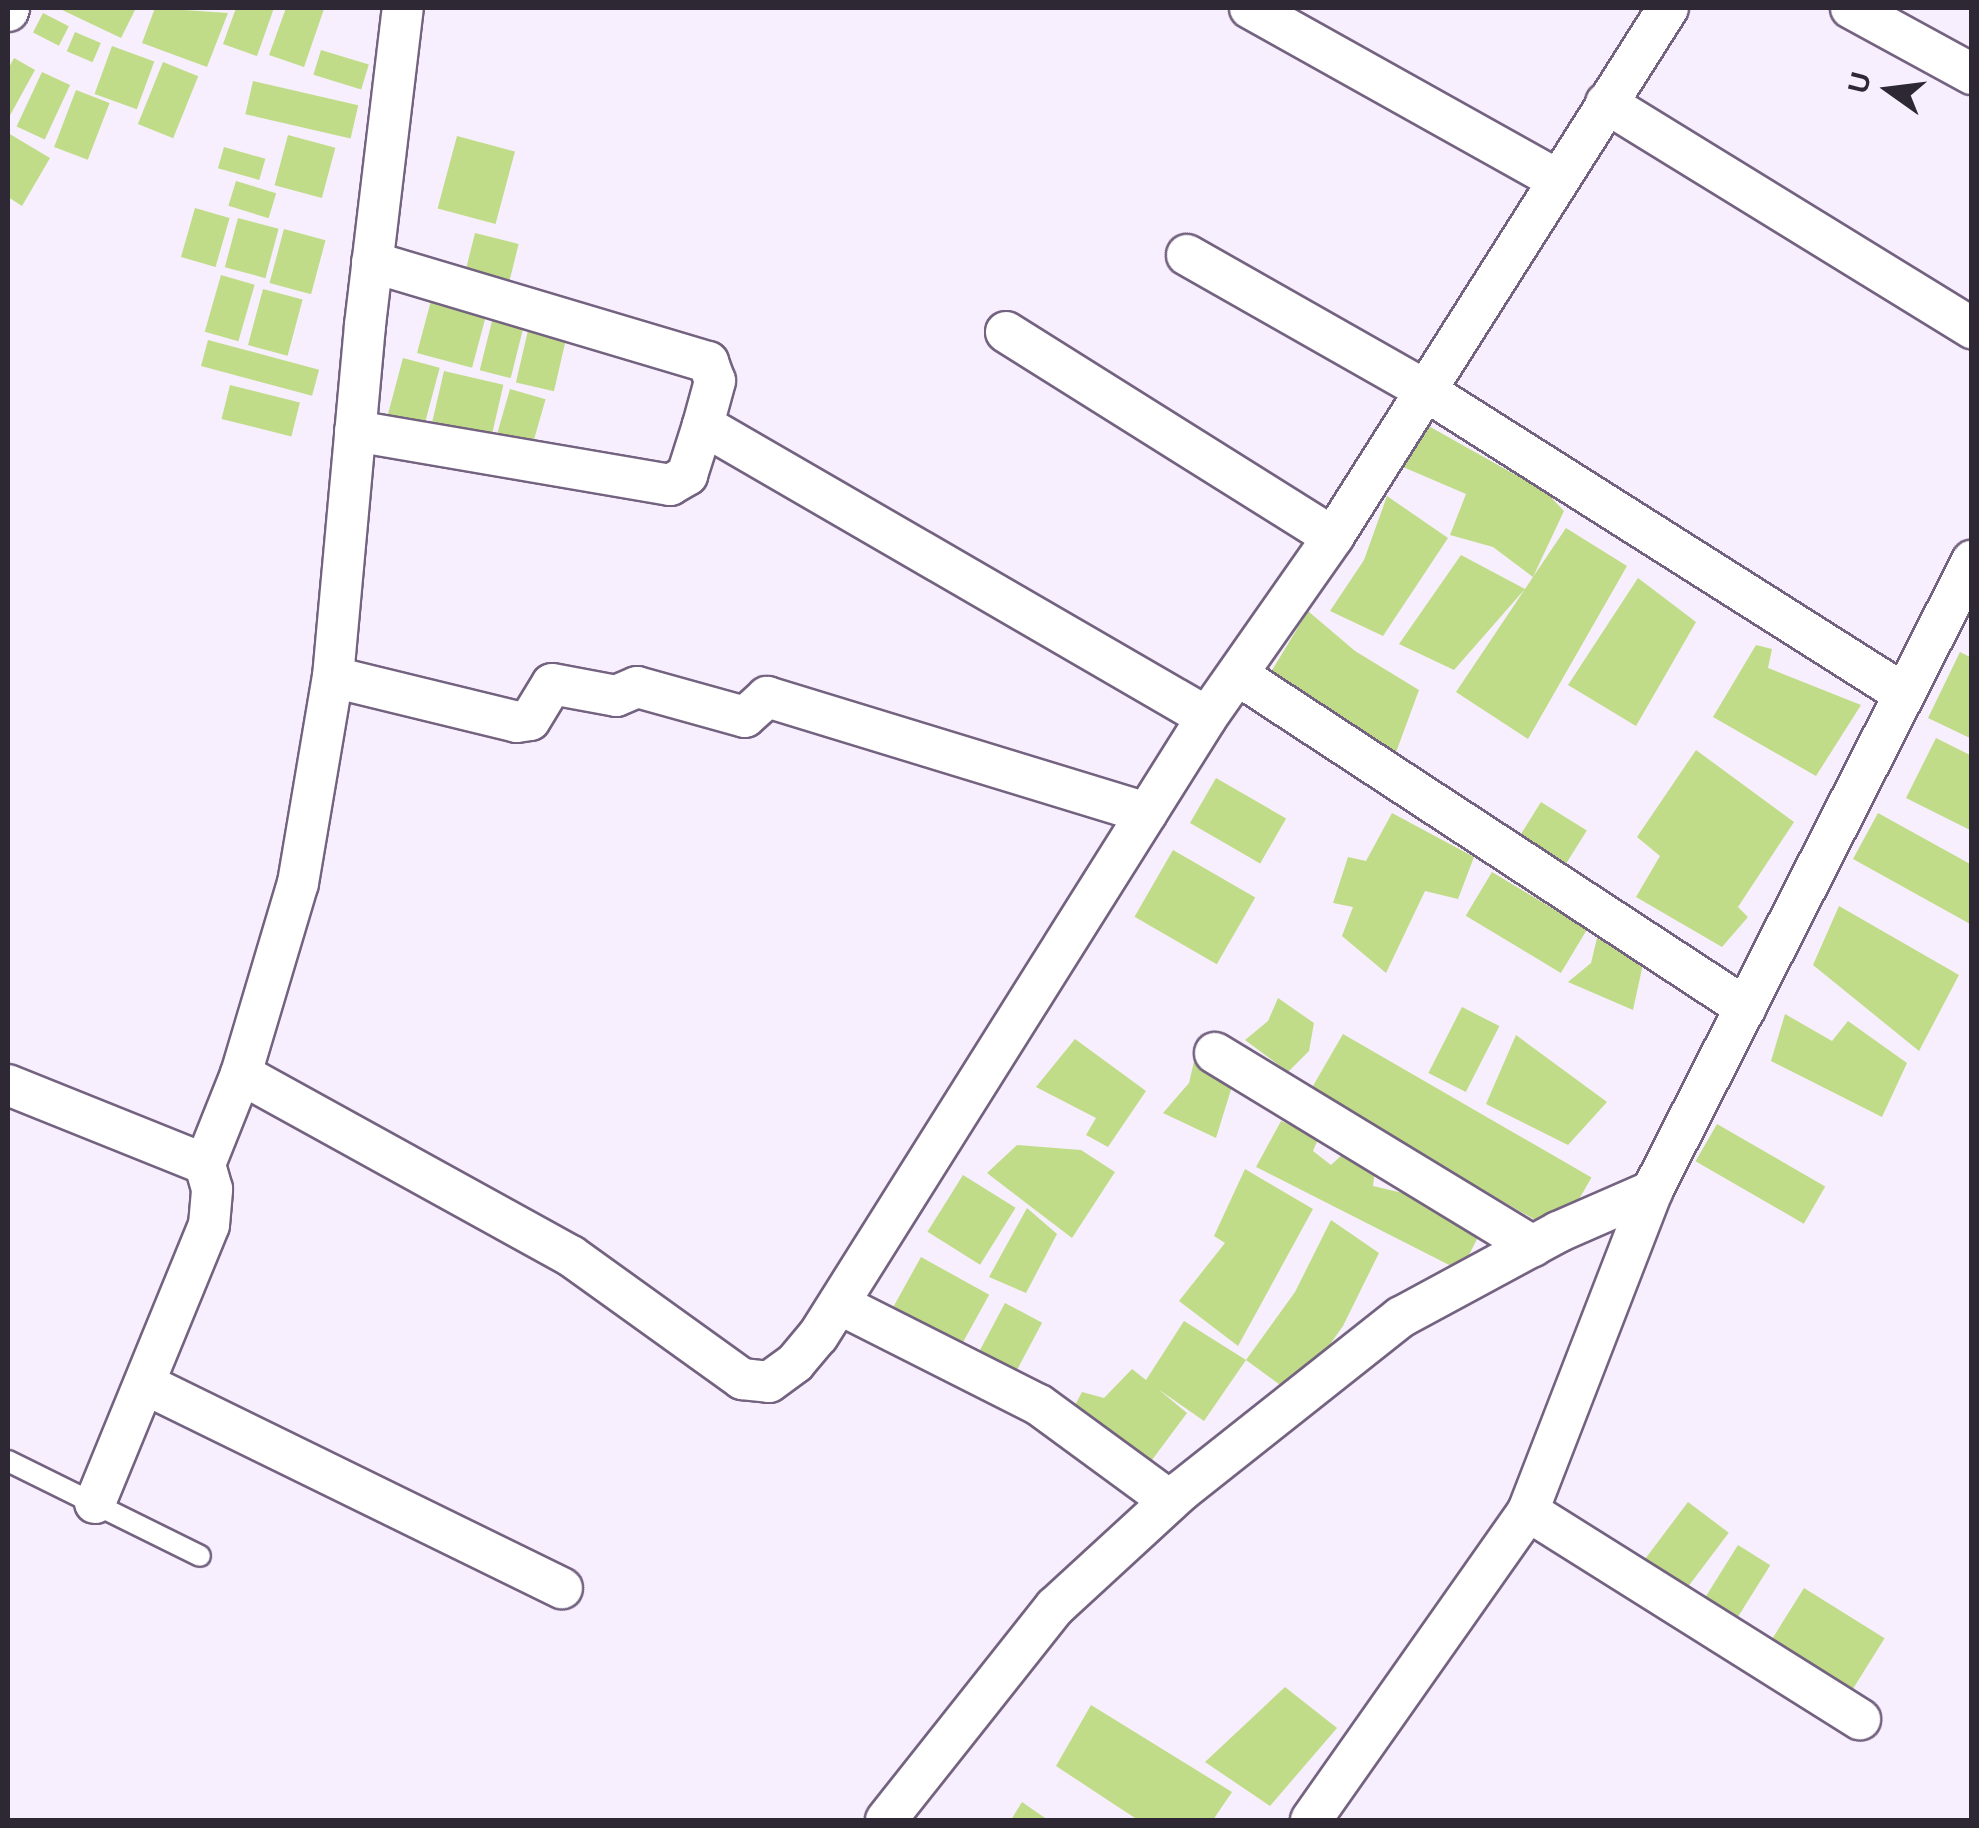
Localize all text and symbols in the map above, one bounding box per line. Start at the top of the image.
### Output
north arrow [1839,40,1939,140]
text: U [1842,69,1877,96]

